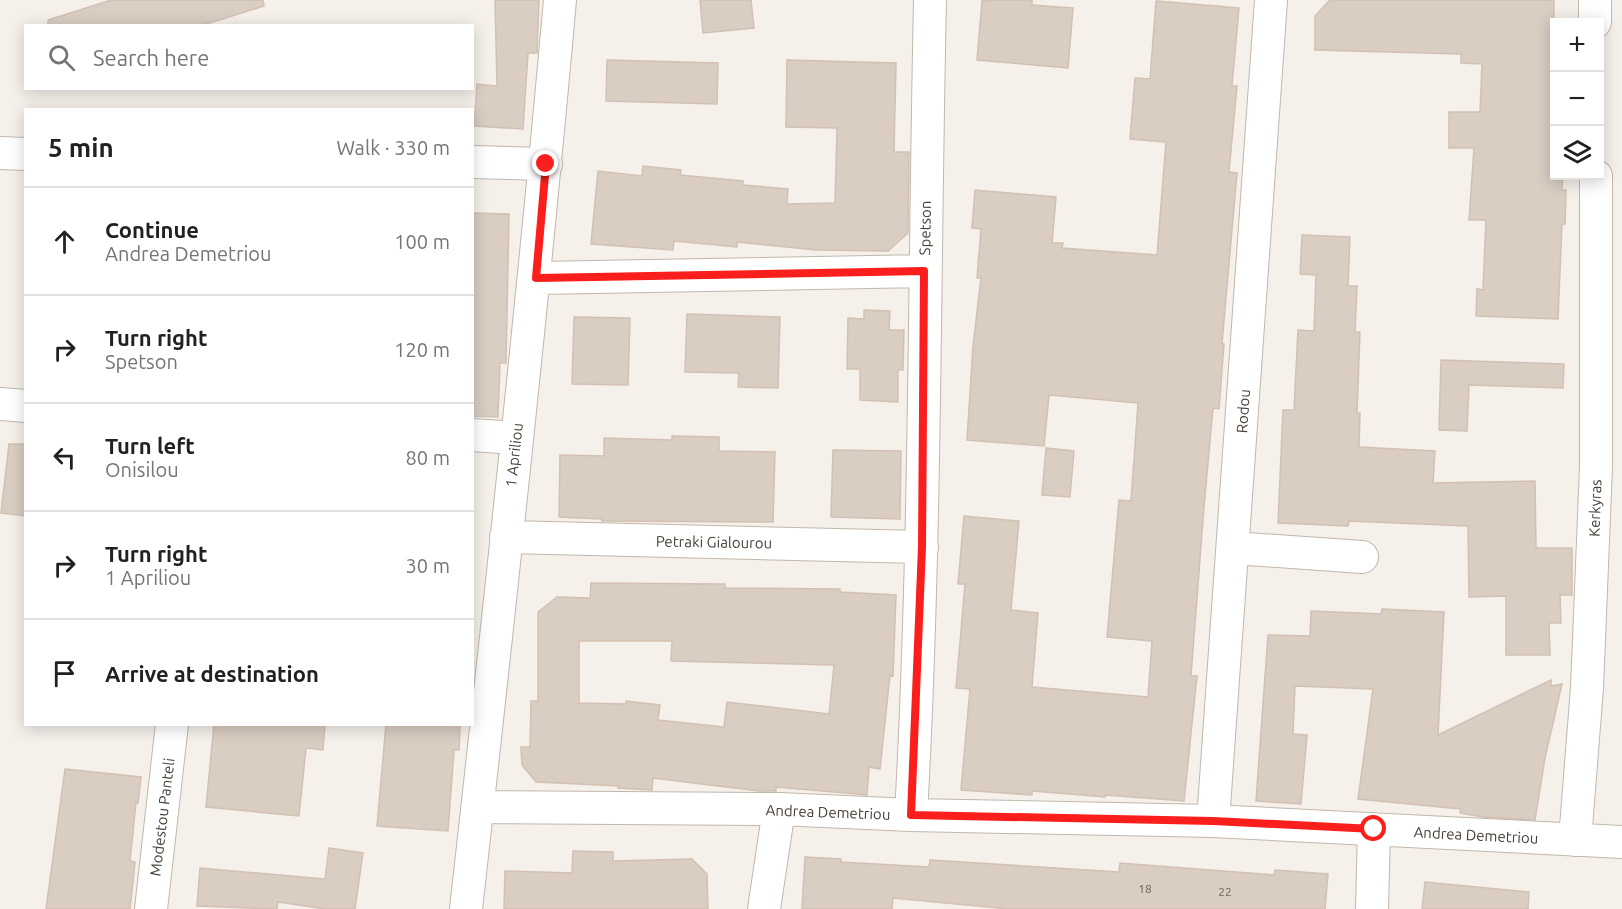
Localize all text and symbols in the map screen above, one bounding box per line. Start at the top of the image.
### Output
map controls [1550,18,1604,180]
button: + [1550,18,1604,72]
search box [24,24,474,90]
icon: search [45,41,78,74]
text: Search here [93,45,209,70]
button: − [1550,72,1604,126]
button: layers [1550,126,1604,180]
text: 5 min [48,133,114,162]
text: Walk · 330 m [337,136,450,159]
route end [532,150,558,176]
street label: Spetson [916,201,934,255]
text: Continue [105,217,199,242]
icon: ahead [48,225,81,258]
text: 100 m [394,230,450,253]
text: Andrea Demetriou [105,242,271,265]
text: Turn right [105,325,207,350]
icon: right [48,333,81,366]
text: 120 m [394,338,450,361]
text: Spetson [105,350,178,373]
street label: Rodou [1233,388,1253,434]
street label: 1 Apriliou [502,422,526,488]
text: Turn left [105,433,195,458]
icon: left [48,441,81,474]
text: 80 m [406,446,450,469]
text: Onisilou [105,458,179,481]
street label: Kerkyras [1585,479,1605,537]
street label: Petraki Gialourou [656,532,772,552]
text: Turn right [105,541,207,566]
icon: right [48,549,81,582]
text: 30 m [406,554,450,577]
text: 1 Apriliou [105,566,191,589]
icon: arrive [48,657,81,690]
text: Arrive at destination [105,661,319,686]
street label: Modestou Panteli [146,757,178,877]
street label: Andrea Demetriou [765,801,891,823]
route start [1360,815,1386,841]
street label: Andrea Demetriou [1413,823,1539,847]
house number: 18 [1138,882,1152,895]
house number: 22 [1218,885,1232,898]

